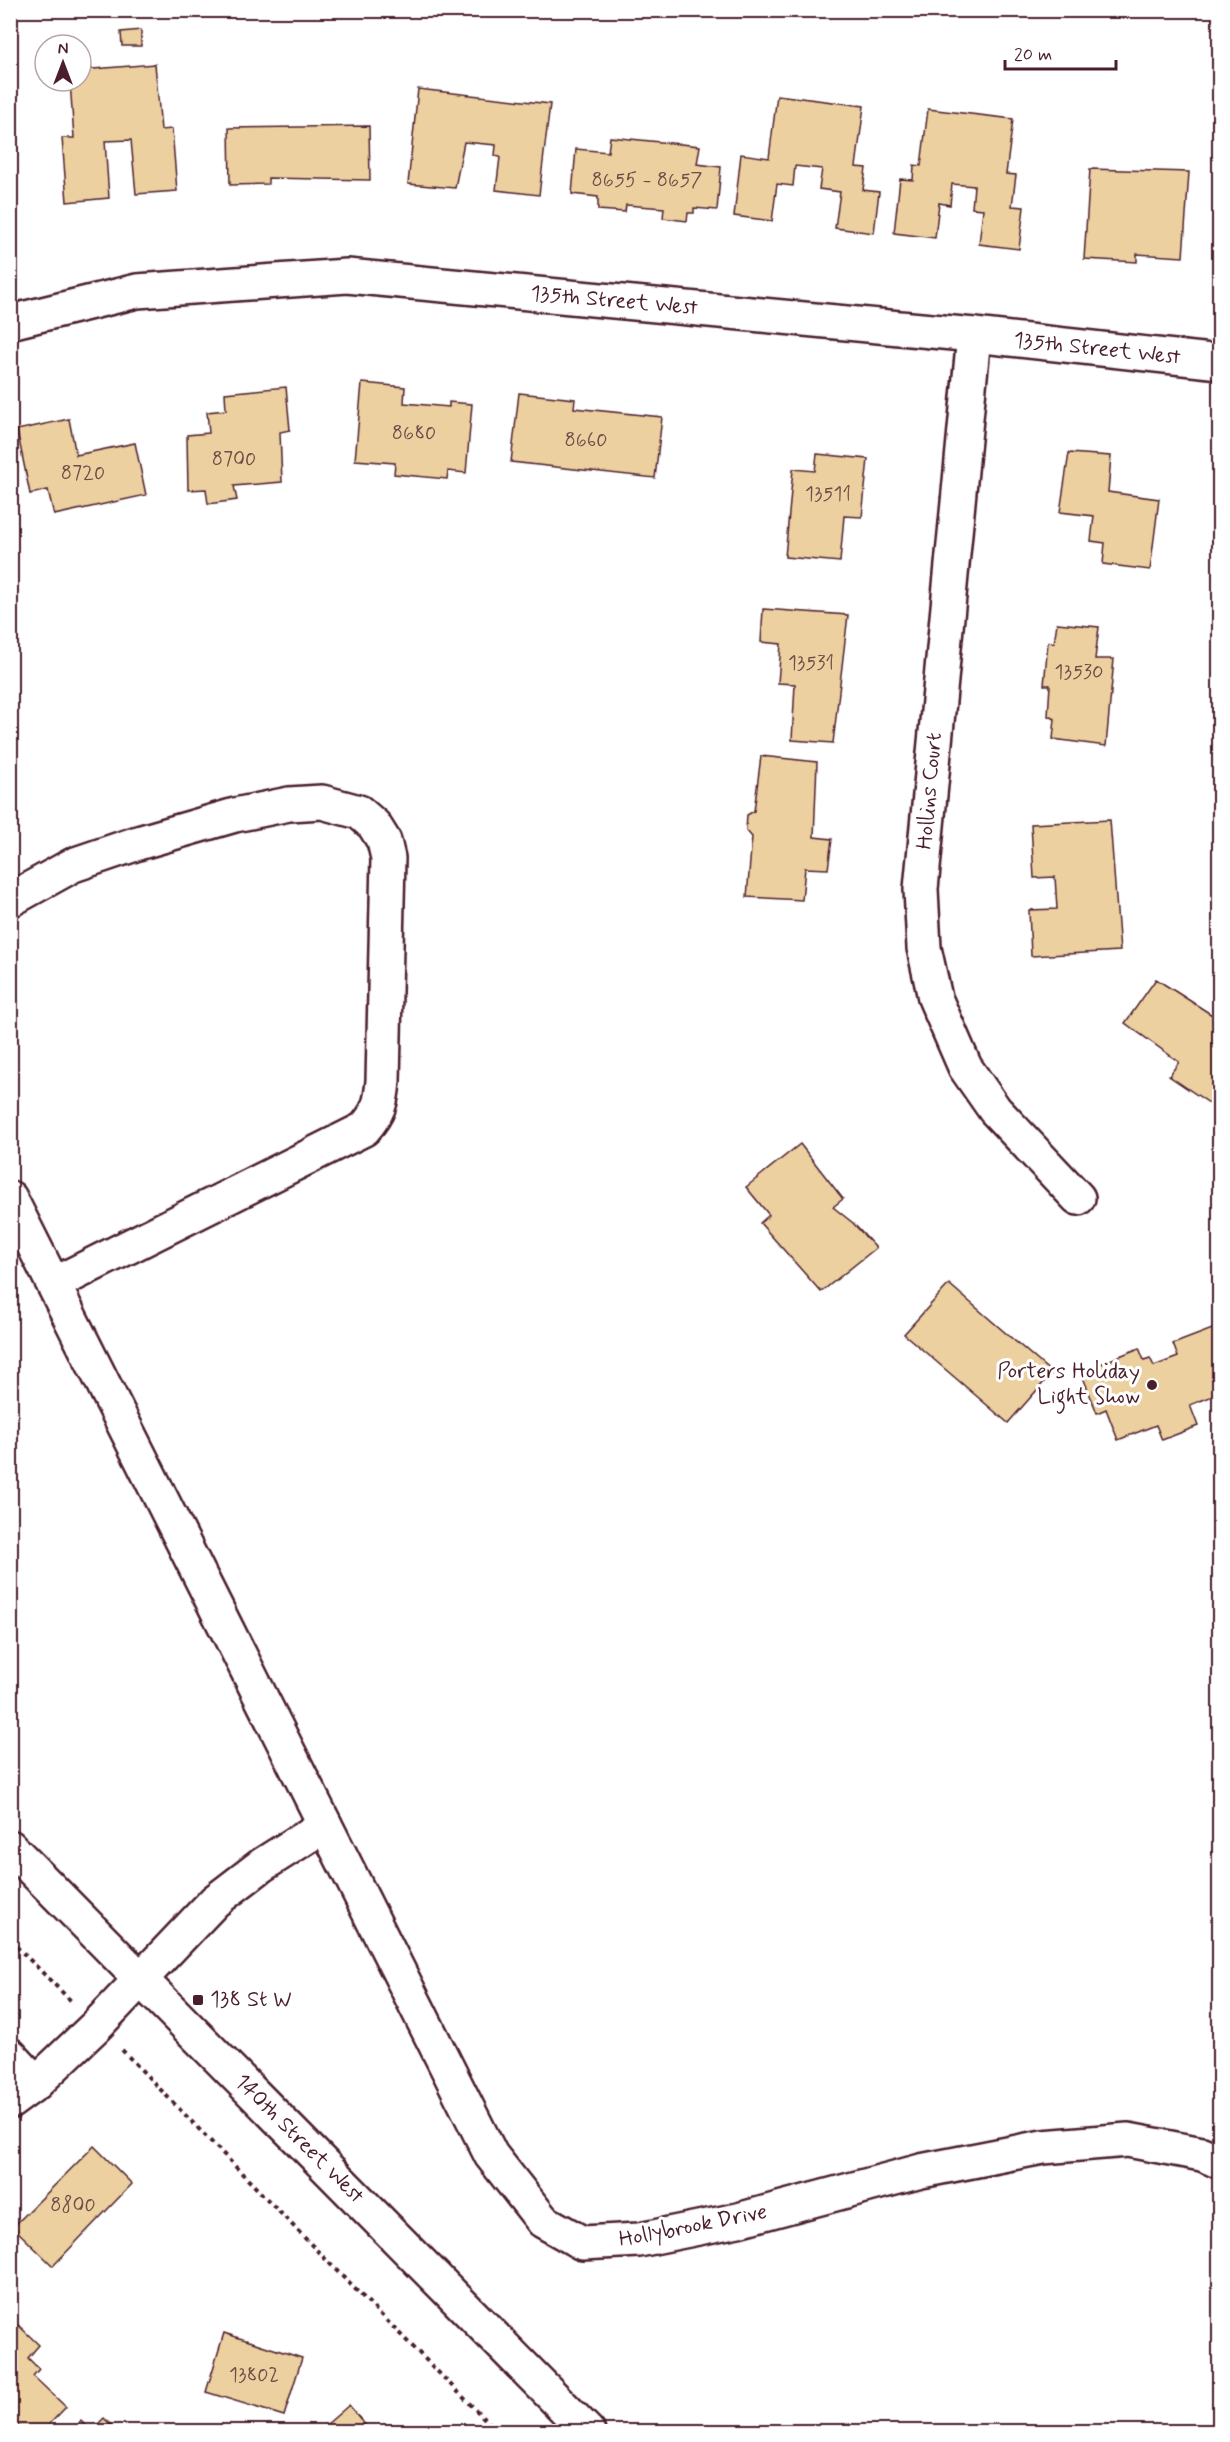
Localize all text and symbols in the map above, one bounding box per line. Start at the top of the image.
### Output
north arrow [33,33,93,93]
scale bar [1005,33,1116,71]
text: N [58,39,68,60]
text: 20 m [1014,43,1052,67]
house number: 8655 - 8657 [592,167,702,194]
street label: 135th Street West [529,280,699,322]
street label: 135th Street West [1012,326,1182,372]
house number: 8680 [392,420,436,447]
house number: 8660 [565,427,607,454]
house number: 8700 [212,446,256,473]
house number: 8720 [61,460,105,487]
house number: 13511 [805,481,851,508]
house number: 13531 [788,650,834,677]
house number: 13530 [1055,659,1104,686]
street label: Hollins Court [911,731,949,851]
place label: Porters Holiday Light Show [997,1358,1140,1414]
marker: Porters Holiday Light Show [1145,1378,1159,1392]
place label: 138 St W [210,1986,292,2014]
marker: 138 St W [191,1993,205,2007]
street label: 140th Street West [228,2068,370,2210]
house number: 8800 [50,2192,96,2219]
street label: Hollybrook Drive [616,2198,770,2254]
house number: 13802 [229,2362,279,2389]

